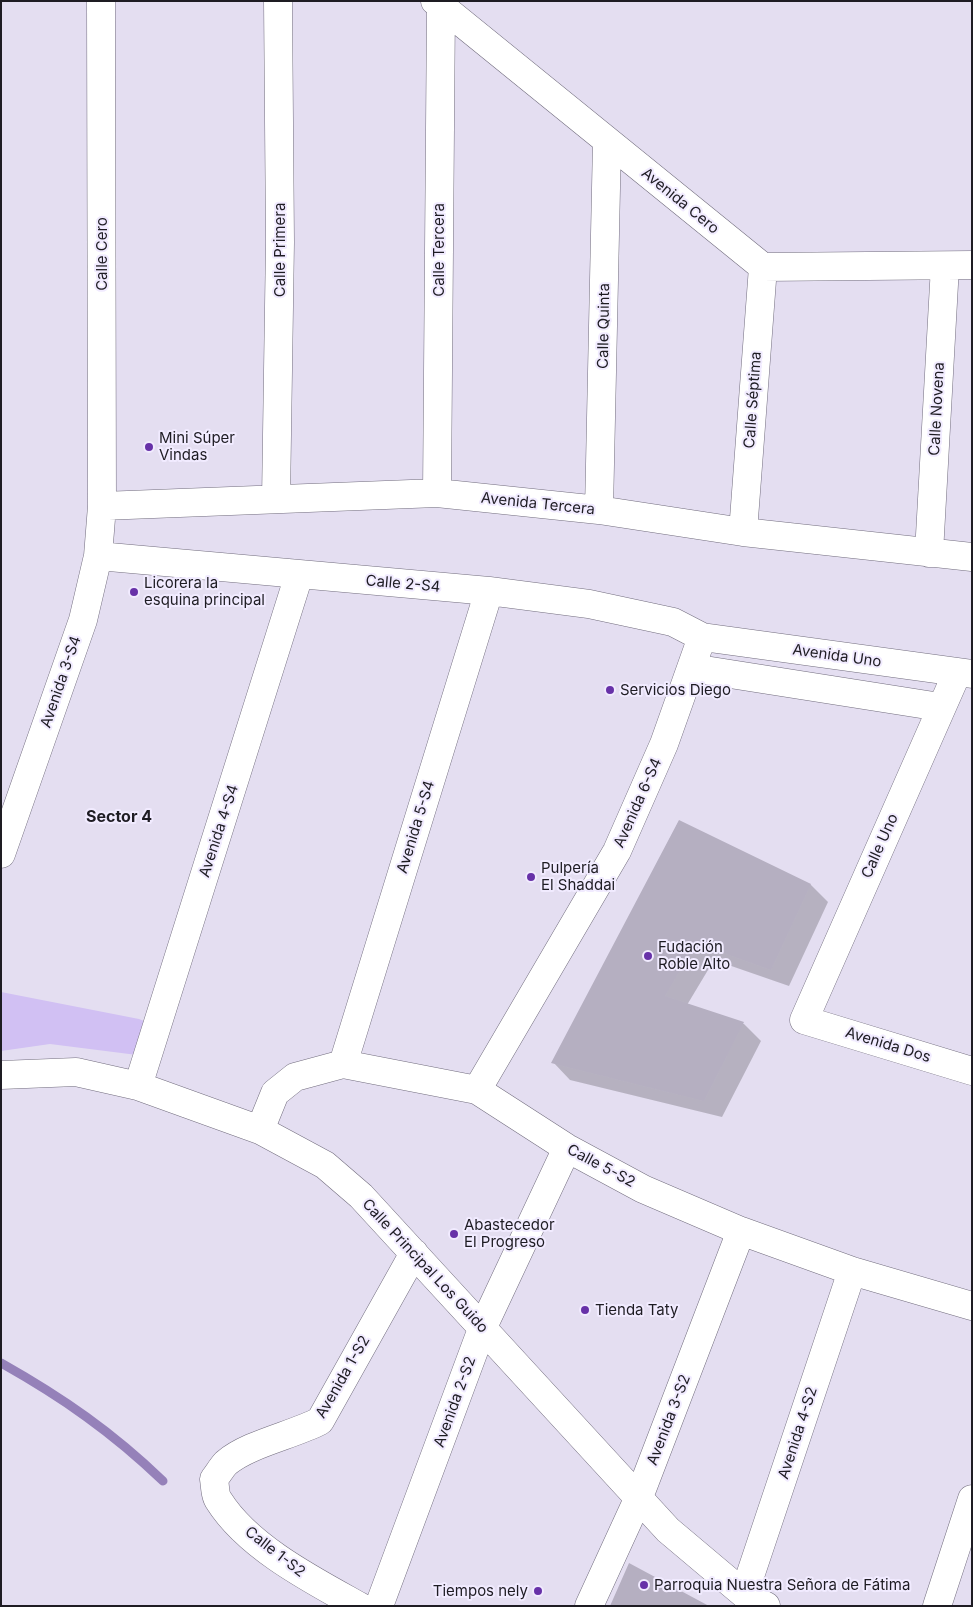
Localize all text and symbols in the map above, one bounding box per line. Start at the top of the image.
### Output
street label: Avenida Cero [638,164,722,238]
street label: Calle Primera [271,203,289,297]
street label: Calle Tercera [430,203,448,297]
street label: Calle Cero [93,217,111,291]
street label: Calle Quinta [594,283,614,369]
street label: Calle Séptima [741,351,765,449]
street label: Calle Novena [926,362,948,456]
place label: Mini Súper Vindas [159,429,235,464]
marker: Mini Súper Vindas [143,441,155,453]
street label: Avenida Tercera [480,489,596,519]
street label: Calle 2-S4 [365,572,441,596]
place label: Licorera la esquina principal [144,574,265,609]
marker: Licorera la esquina principal [128,586,140,598]
street label: Avenida 3-S4 [37,634,85,730]
street label: Avenida Uno [791,641,883,671]
place label: Servicios Diego [620,681,731,699]
marker: Servicios Diego [604,684,616,696]
street label: Avenida 6-S4 [610,755,666,851]
street label: Avenida 5-S4 [393,779,439,875]
street label: Avenida 4-S4 [196,782,242,880]
district label: Sector 4 [86,807,152,827]
street label: Calle Uno [858,811,902,881]
place label: Pulpería El Shaddai [541,859,615,894]
marker: Pulpería El Shaddai [525,871,537,883]
place label: Fudación Roble Alto [658,938,730,973]
marker: Fudación Roble Alto [642,950,654,962]
street label: Avenida Dos [843,1023,933,1067]
street label: Calle 5-S2 [564,1141,638,1191]
street label: Calle Principal Los Guido [358,1195,492,1337]
place label: Abastecedor El Progreso [464,1216,555,1251]
marker: Abastecedor El Progreso [448,1228,460,1240]
place label: Tienda Taty [595,1301,678,1319]
marker: Tienda Taty [579,1304,591,1316]
street label: Avenida 1-S2 [312,1333,374,1421]
street label: Avenida 2-S2 [430,1354,480,1450]
street label: Avenida 3-S2 [643,1372,695,1468]
street label: Avenida 4-S2 [775,1385,821,1481]
street label: Calle 1-S2 [241,1523,309,1581]
place label: Parroquia Nuestra Señora de Fátima [654,1576,910,1594]
marker: Parroquia Nuestra Señora de Fátima [638,1579,650,1591]
place label: Tiempos nely [433,1582,528,1600]
marker: Tiempos nely [532,1585,544,1597]

